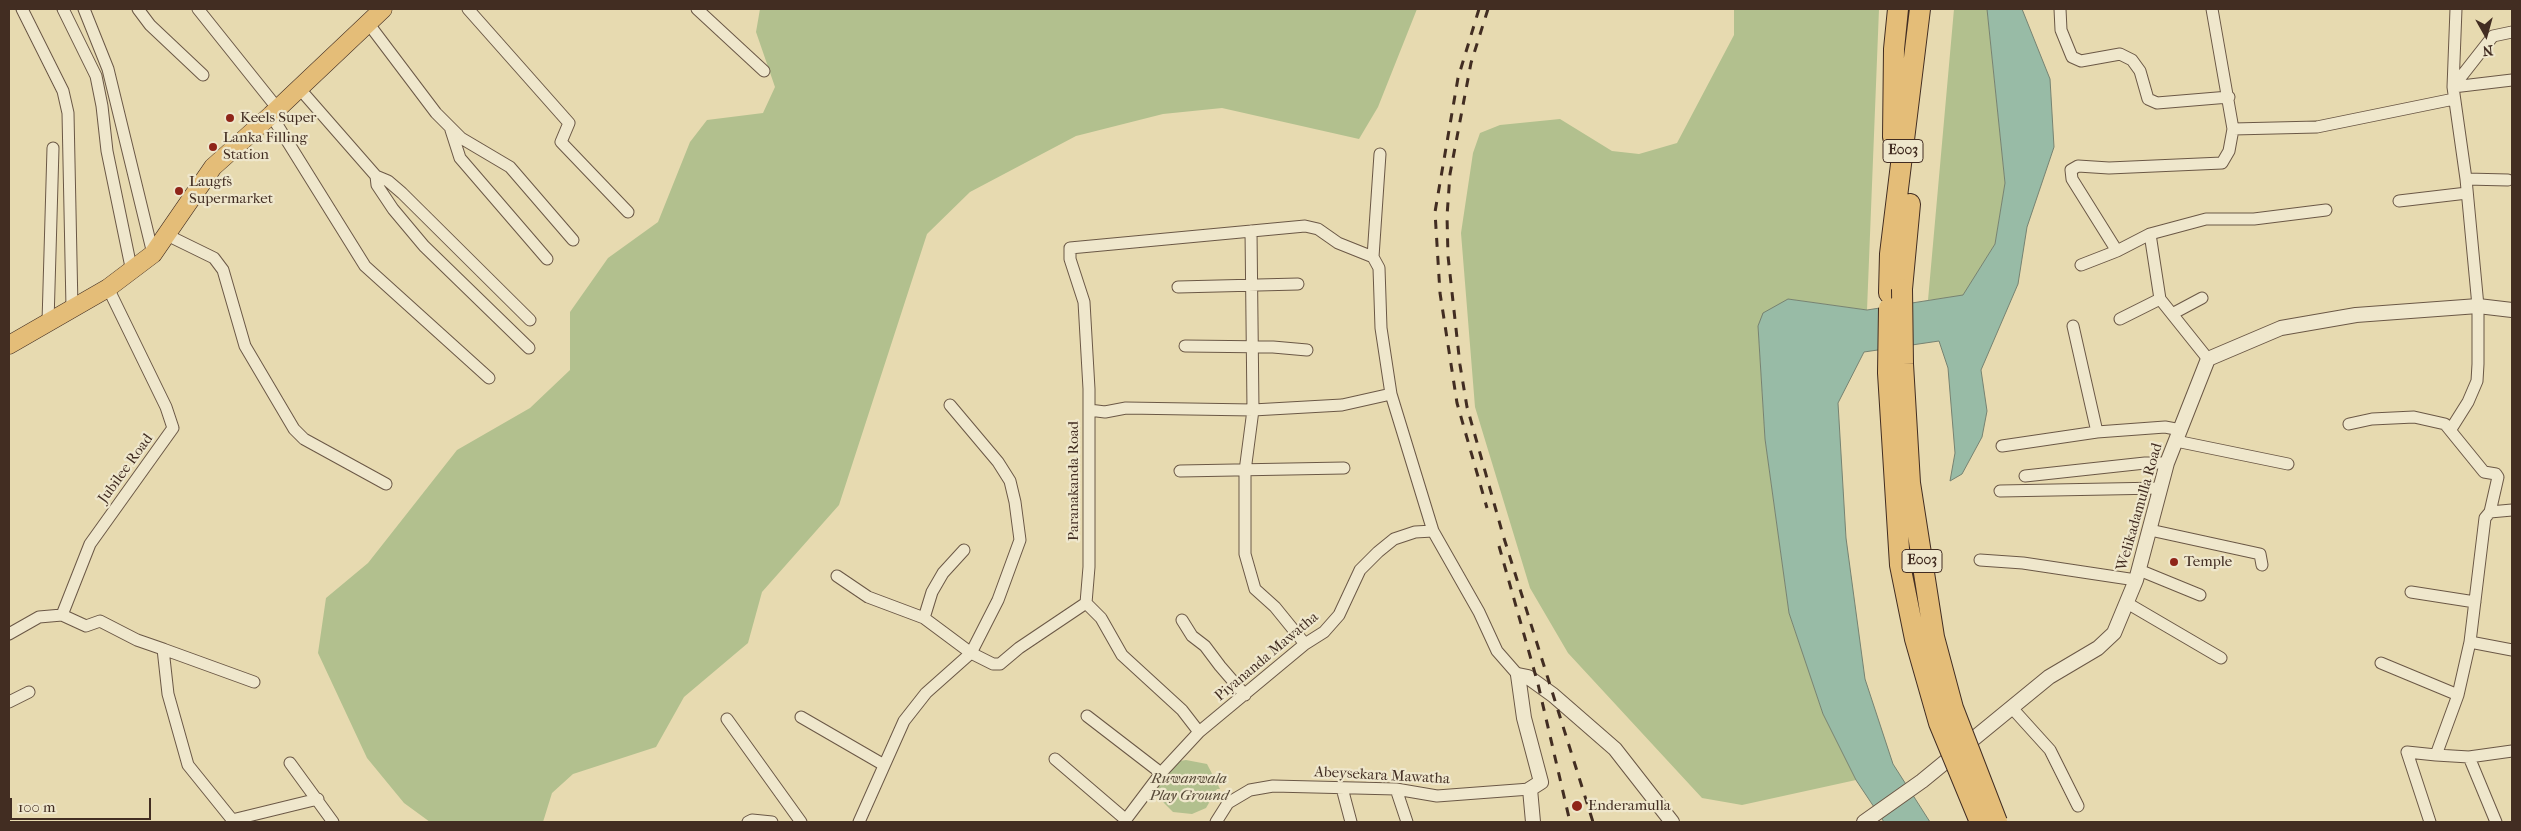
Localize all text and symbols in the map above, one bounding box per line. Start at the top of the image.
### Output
north arrow [2461,10,2511,60]
text: N [2482,41,2494,59]
place label: Keels Super [240,109,316,127]
marker: Keels Super [224,112,236,124]
place label: Lanka Filling Station [223,129,307,164]
road number: E003 [1883,140,1923,162]
marker: Lanka Filling Station [207,141,219,153]
place label: Laugfs Supermarket [189,173,273,208]
marker: Laugfs Supermarket [173,185,185,197]
street label: Paranakanda Road [1065,421,1083,541]
street label: Jubilee Road [95,431,157,507]
street label: Welikadamulla Road [2113,441,2167,573]
road number: E003 [1902,550,1942,572]
place label: Temple [2184,553,2232,571]
marker: Temple [2168,556,2180,568]
street label: Piyananda Mawatha [1212,608,1322,706]
street label: Abeysekara Mawatha [1314,763,1450,789]
park label: Ruwanwala Play Ground [1149,770,1229,805]
scale bar [12,788,154,820]
place label: Enderamulla [1588,797,1671,815]
text: 100 m [18,798,56,816]
marker: Enderamulla [1570,799,1584,813]

